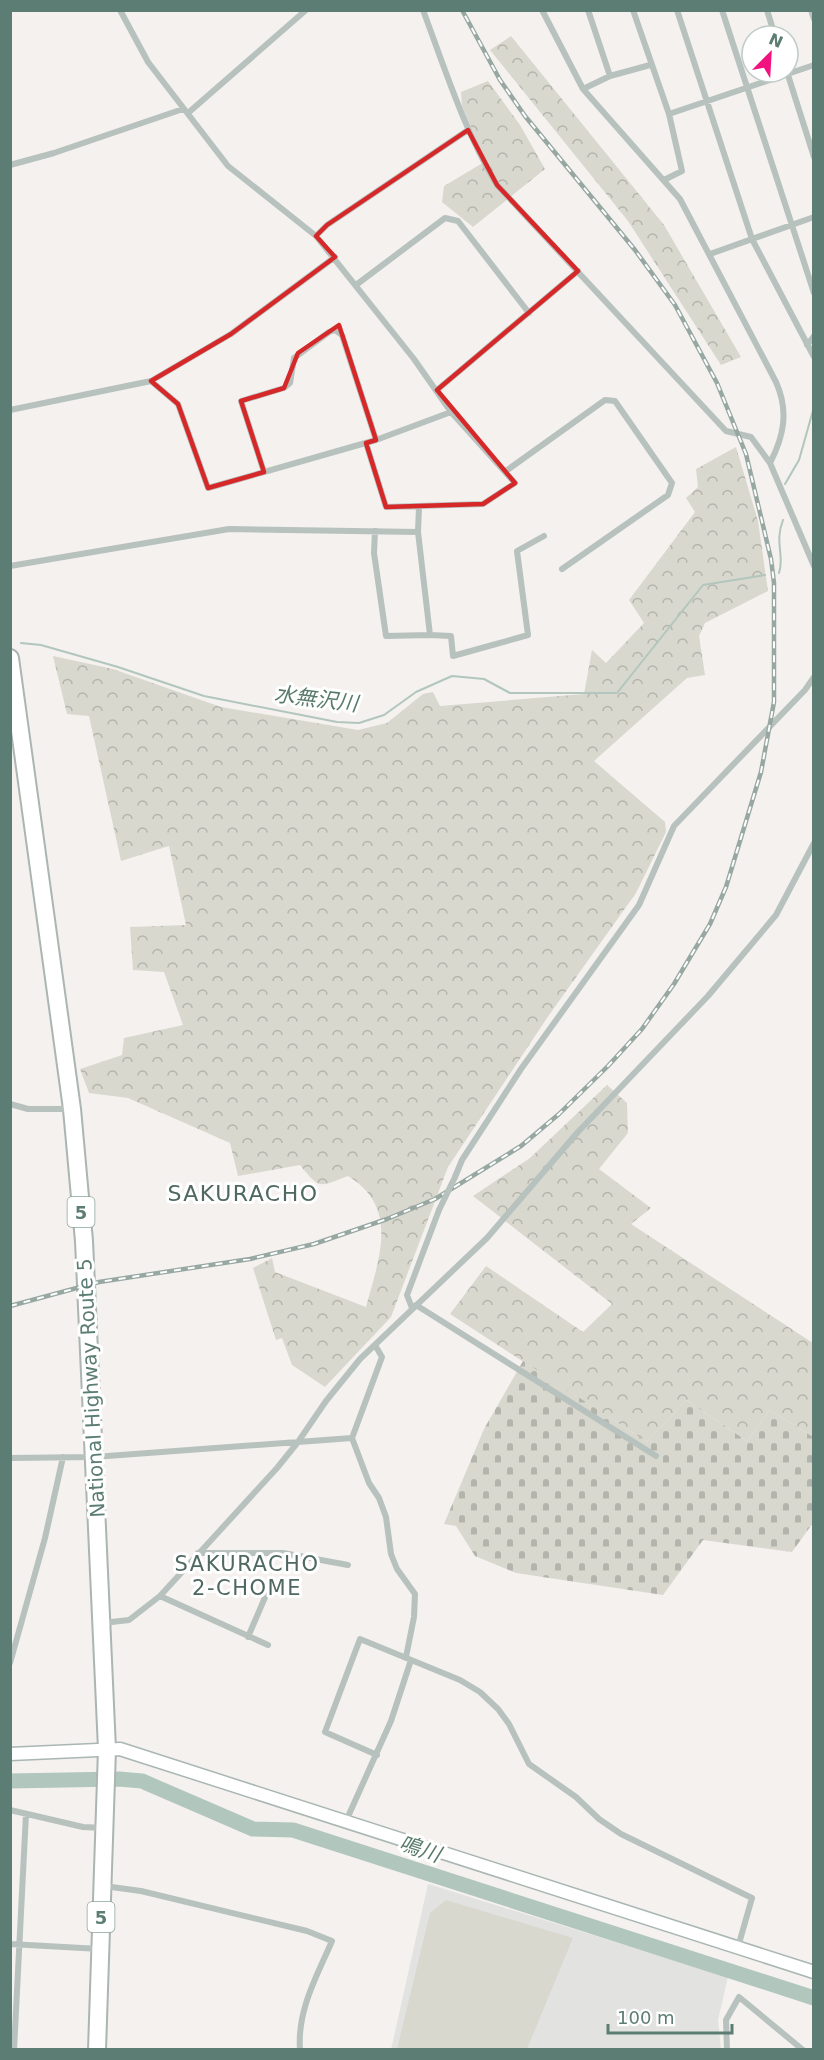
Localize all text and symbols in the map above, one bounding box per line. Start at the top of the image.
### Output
north arrow [740,24,800,84]
text: N [766,29,786,52]
water label: 水無沢川 [273,682,361,716]
district label: SAKURACHO [167,1181,319,1206]
road number: 5 [68,1197,94,1227]
street label: National Highway Route 5 [72,1258,110,1518]
district label: SAKURACHO 2-CHOME [175,1552,319,1600]
water label: 鳴川 [396,1831,446,1868]
road number: 5 [88,1902,114,1932]
scale bar [608,1997,732,2035]
text: 100 m [617,2007,675,2028]

